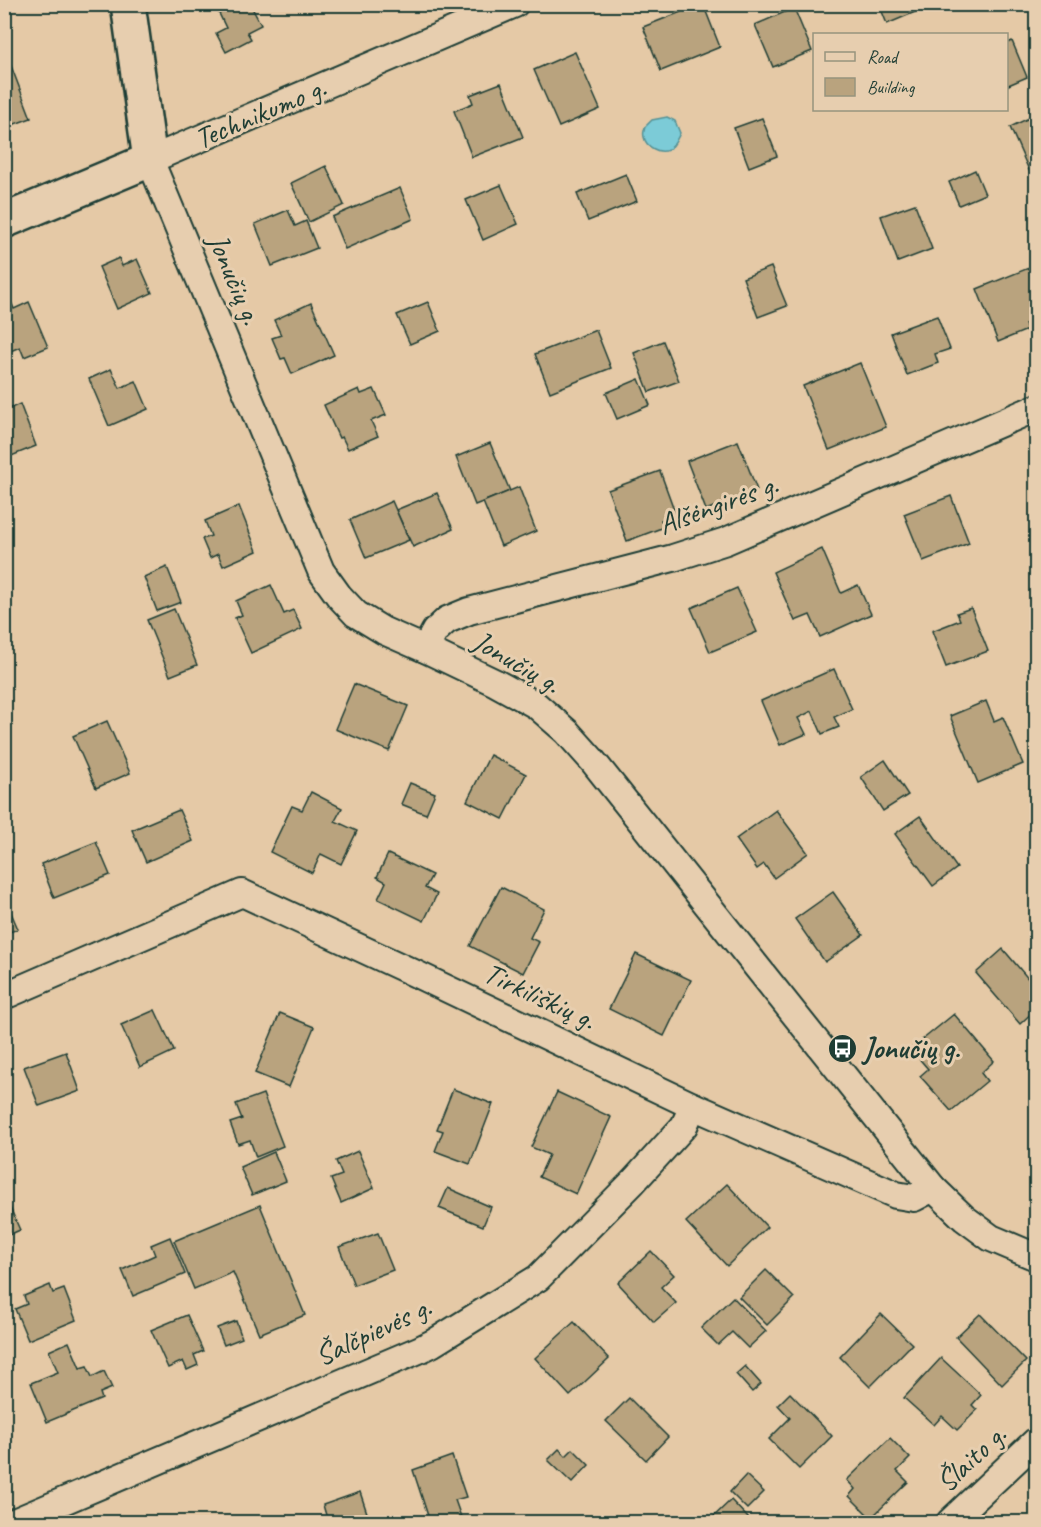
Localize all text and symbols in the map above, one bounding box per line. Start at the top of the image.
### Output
legend [813,33,1008,111]
text: Road [867,46,900,68]
street label: Technikumo g. [189,68,331,158]
text: Building [867,76,916,98]
street label: Jonučių g. [198,226,271,330]
street label: Alšėngirės g. [653,465,783,543]
street label: Jonučių g. [465,621,568,702]
street label: Tirkiliškių g. [478,954,602,1038]
place label: Jonučių g. [861,1029,961,1067]
bus stop icon: Jonučių g. [826,1032,858,1064]
street label: Šalčpievės g. [309,1288,437,1374]
street label: Šlaito g. [928,1416,1014,1500]

